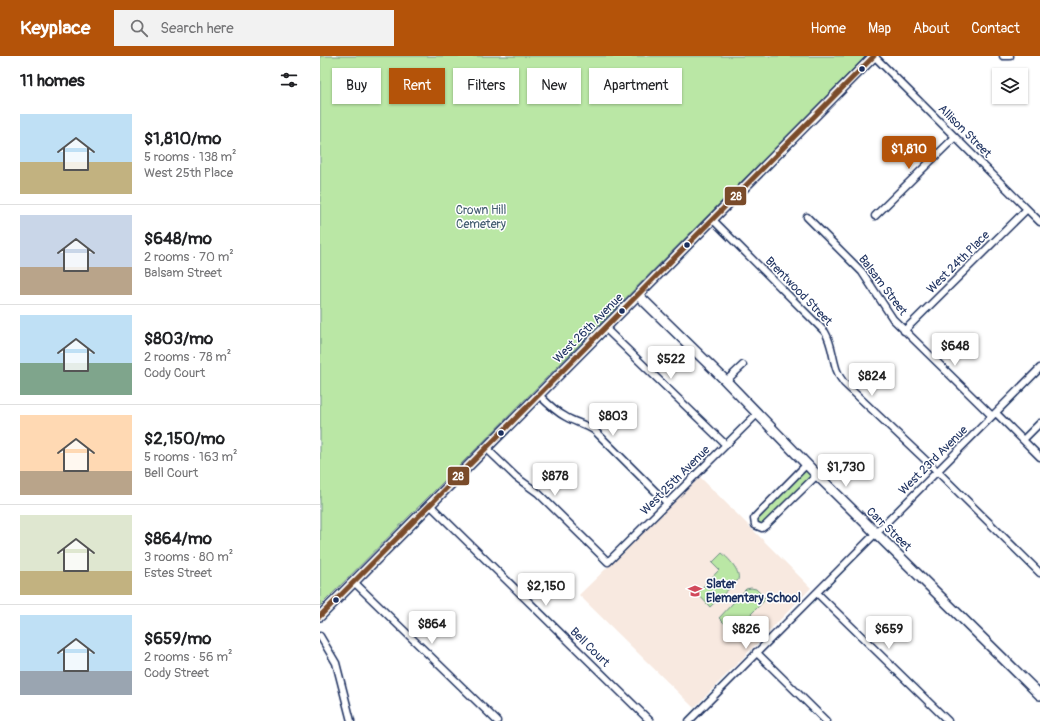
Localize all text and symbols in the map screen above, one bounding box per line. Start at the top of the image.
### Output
search box [114,10,394,46]
text: Keyplace [20,16,90,40]
icon: search [128,17,150,39]
text: Search here [160,19,234,38]
text: Home [811,20,846,37]
text: Map [868,20,891,37]
text: About [913,20,949,37]
text: Contact [971,20,1020,37]
unlabelled marker [857,64,867,74]
chip: Buy [332,68,381,104]
chip: Rent [389,68,445,104]
chip: Filters [453,68,519,104]
chip: New [527,68,581,104]
chip: Apartment [589,68,682,104]
map controls [992,68,1028,104]
button: layers [992,68,1028,104]
icon: filters [278,69,300,91]
text: 11 homes [20,70,85,91]
street label: Allison Street [935,102,995,161]
text: $1,810/mo [144,128,221,149]
icon: home [52,130,100,178]
pin: $1,810 [876,136,942,170]
text: $1,810 [891,141,927,157]
text: 5 rooms · 138 m² [144,149,237,165]
text: West 25th Place [144,165,233,181]
line badge: 28 [724,186,747,206]
text: 28 [730,190,742,203]
park label: Crown Hill Cemetery [456,203,506,232]
text: $648/mo [144,228,212,249]
street label: West 24th Place [924,228,993,297]
icon: home [52,231,100,279]
unlabelled marker [682,240,692,250]
text: 2 rooms · 70 m² [144,249,234,265]
street label: Balsam Street [855,252,910,319]
street label: Brentwood Street [762,254,835,329]
text: Balsam Street [144,265,222,281]
street label: West 26th Avenue [550,290,626,366]
unlabelled marker [617,306,627,316]
text: $803/mo [144,328,213,349]
icon: home [52,331,100,379]
pin: $648 [931,333,979,367]
text: $648 [941,338,969,354]
pin: $522 [647,346,695,380]
text: 2 rooms · 78 m² [144,349,231,365]
text: $522 [657,351,685,367]
pin: $824 [848,363,896,397]
text: Cody Court [144,365,205,381]
text: $824 [858,368,886,384]
pin: $803 [589,403,637,437]
text: $803 [598,408,628,424]
street label: West 23rd Avenue [896,423,971,498]
text: $2,150/mo [144,428,225,449]
unlabelled marker [496,428,506,438]
icon: home [52,431,100,479]
street label: West 25th Avenue [637,442,713,518]
text: 5 rooms · 163 m² [144,449,238,465]
pin: $1,730 [813,454,879,488]
text: $1,730 [827,459,865,475]
pin: $878 [531,463,579,497]
text: Bell Court [144,465,198,481]
line badge: 28 [447,466,470,486]
text: $878 [541,468,569,484]
text: 28 [452,470,464,483]
street label: Carr Street [863,504,914,555]
text: $864/mo [144,528,212,549]
icon: home [52,531,100,579]
text: 3 rooms · 80 m² [144,549,233,565]
text: Estes Street [144,565,212,581]
pin: $2,150 [513,573,579,607]
place label: Slater Elementary School [706,577,801,606]
text: $2,150 [527,578,565,594]
school or university icon: Slater Elementary School [687,583,703,599]
unlabelled marker [331,595,341,605]
pin: $864 [408,611,456,645]
text: $864 [418,616,446,632]
pin: $826 [722,616,770,650]
pin: $659 [865,616,913,650]
text: $826 [732,621,760,637]
text: $659 [875,621,903,637]
street label: Bell Court [567,624,613,670]
text: $659/mo [144,628,211,649]
icon: home [52,631,100,679]
text: 2 rooms · 56 m² [144,649,232,665]
text: Cody Street [144,665,209,681]

